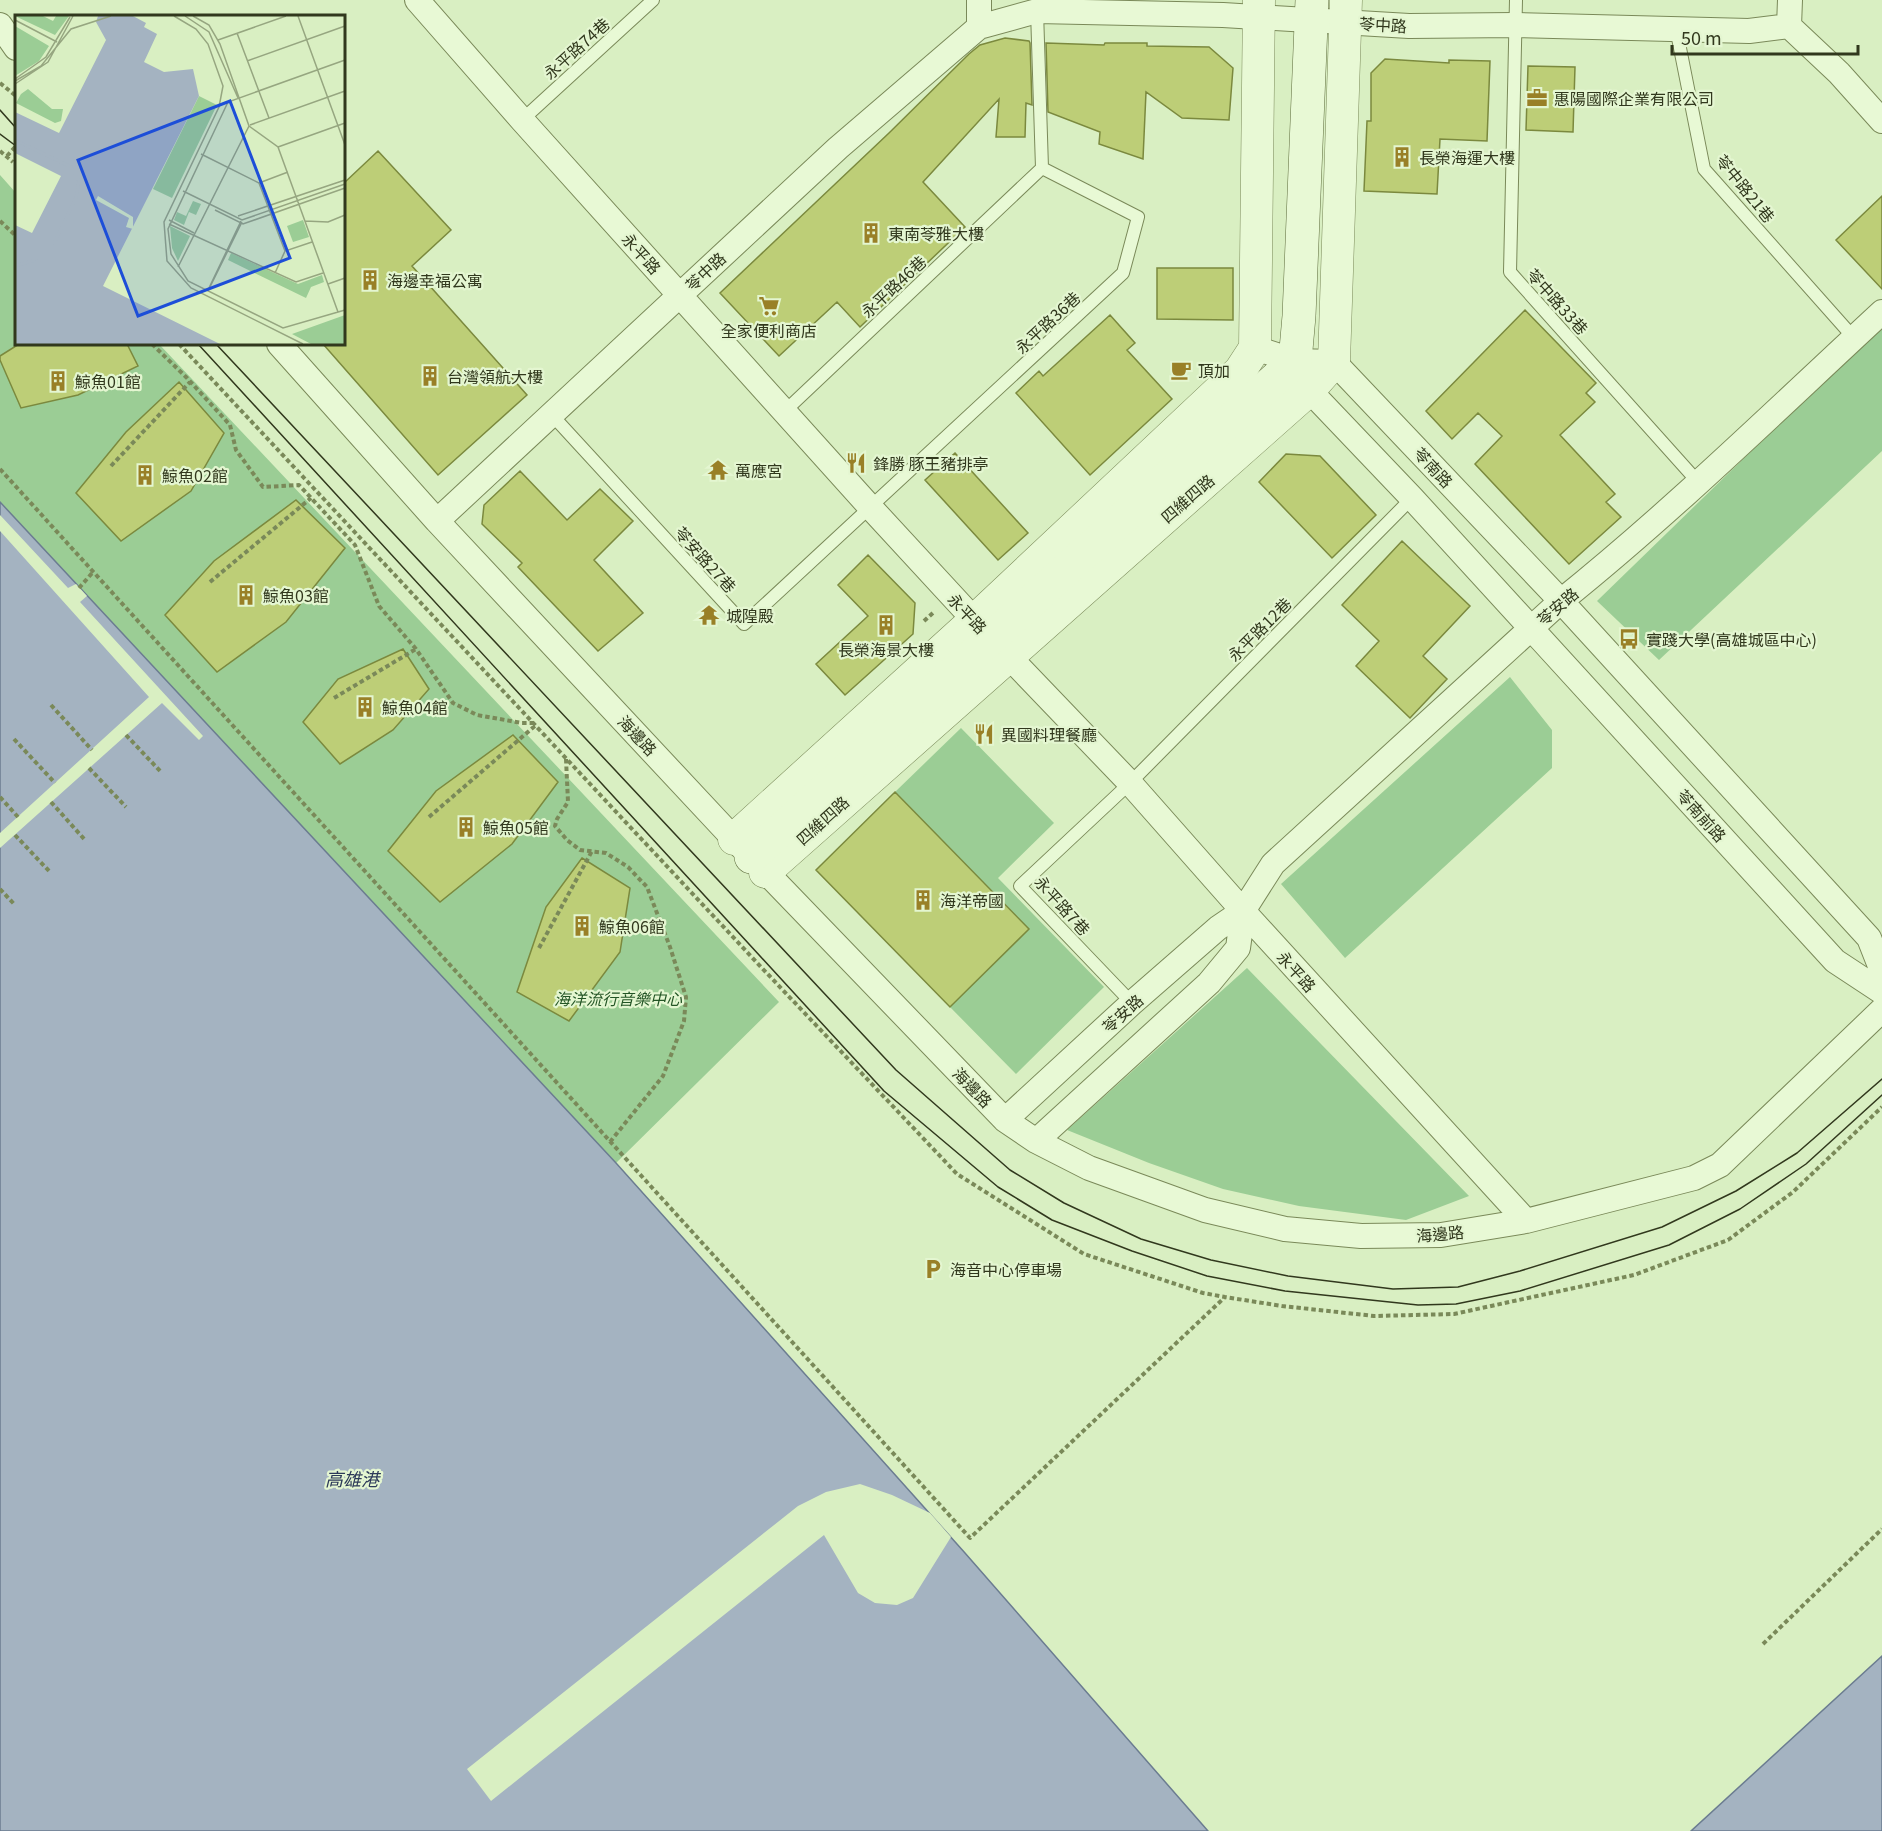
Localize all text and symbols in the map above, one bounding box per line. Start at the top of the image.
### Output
street label: 苓中路 [1358,11,1408,37]
street label: 永平路74巷 [538,12,614,84]
inset map [15,15,345,345]
scale bar [1672,18,1858,56]
text: 50 m [1681,24,1722,50]
office icon: 惠陽國際企業有限公司 [1525,86,1549,110]
place label: 惠陽國際企業有限公司 [1554,86,1714,110]
building icon: 長榮海運大樓 [1390,145,1414,169]
place label: 長榮海運大樓 [1419,145,1515,169]
street label: 苓中路21巷 [1711,149,1781,227]
building icon: 東南苓雅大樓 [859,221,883,245]
place label: 東南苓雅大樓 [888,221,984,245]
street label: 永平路 [617,227,667,279]
street label: 苓中路 [679,246,731,296]
street label: 永平路46巷 [855,249,931,323]
street label: 苓中路33巷 [1522,263,1594,339]
building icon: 海邊幸福公寓 [358,268,382,292]
place label: 海邊幸福公寓 [387,268,483,292]
street label: 永平路36巷 [1009,285,1085,359]
supermarket icon: 全家便利商店 [757,294,781,318]
place label: 全家便利商店 [721,318,817,342]
cafe icon: 頂加 [1169,358,1193,382]
place label: 頂加 [1198,358,1230,382]
building icon: 台灣領航大樓 [418,364,442,388]
place label: 台灣領航大樓 [447,364,543,388]
building icon: 鯨魚01館 [46,369,70,393]
place label: 鯨魚01館 [75,369,141,393]
street label: 苓南路 [1409,441,1459,493]
restaurant icon: 鋒勝 豚王豬排亭 [844,451,868,475]
place label: 鋒勝 豚王豬排亭 [873,451,989,475]
temple icon: 萬應宮 [706,458,730,482]
place label: 萬應宮 [735,458,783,482]
building icon: 鯨魚02館 [133,463,157,487]
place label: 鯨魚02館 [162,463,228,487]
street label: 四維四路 [1155,468,1219,528]
street label: 苓安路27巷 [670,521,742,597]
street label: 苓安路 [1531,581,1583,631]
building icon: 鯨魚03館 [234,583,258,607]
place label: 鯨魚03館 [263,583,329,607]
street label: 永平路 [943,587,993,639]
street label: 永平路12巷 [1222,592,1296,666]
temple icon: 城隍殿 [697,603,721,627]
place label: 城隍殿 [726,603,774,627]
building icon: 長榮海景大樓 [874,613,898,637]
bus stop icon: 實踐大學(高雄城區中心) [1617,627,1641,651]
place label: 實踐大學(高雄城區中心) [1646,627,1817,651]
place label: 長榮海景大樓 [838,637,934,661]
building icon: 鯨魚04館 [353,695,377,719]
place label: 鯨魚04館 [382,695,448,719]
street label: 海邊路 [613,709,663,761]
restaurant icon: 異國料理餐廳 [972,722,996,746]
place label: 異國料理餐廳 [1001,722,1097,746]
street label: 苓南前路 [1672,783,1732,847]
street label: 四維四路 [790,790,854,850]
building icon: 鯨魚05館 [454,815,478,839]
place label: 鯨魚05館 [483,815,549,839]
street label: 永平路7巷 [1030,870,1096,940]
building icon: 海洋帝國 [911,888,935,912]
place label: 海洋帝國 [940,888,1004,912]
building icon: 鯨魚06館 [570,914,594,938]
place label: 鯨魚06館 [599,914,665,938]
street label: 永平路 [1272,945,1322,997]
park label: 海洋流行音樂中心 [554,986,683,1010]
street label: 苓安路 [1096,988,1148,1038]
street label: 海邊路 [948,1061,998,1113]
street label: 海邊路 [1415,1219,1465,1247]
parking icon: 海音中心停車場 [921,1257,945,1281]
place label: 海音中心停車場 [950,1257,1062,1281]
water label: 高雄港 [325,1465,382,1491]

